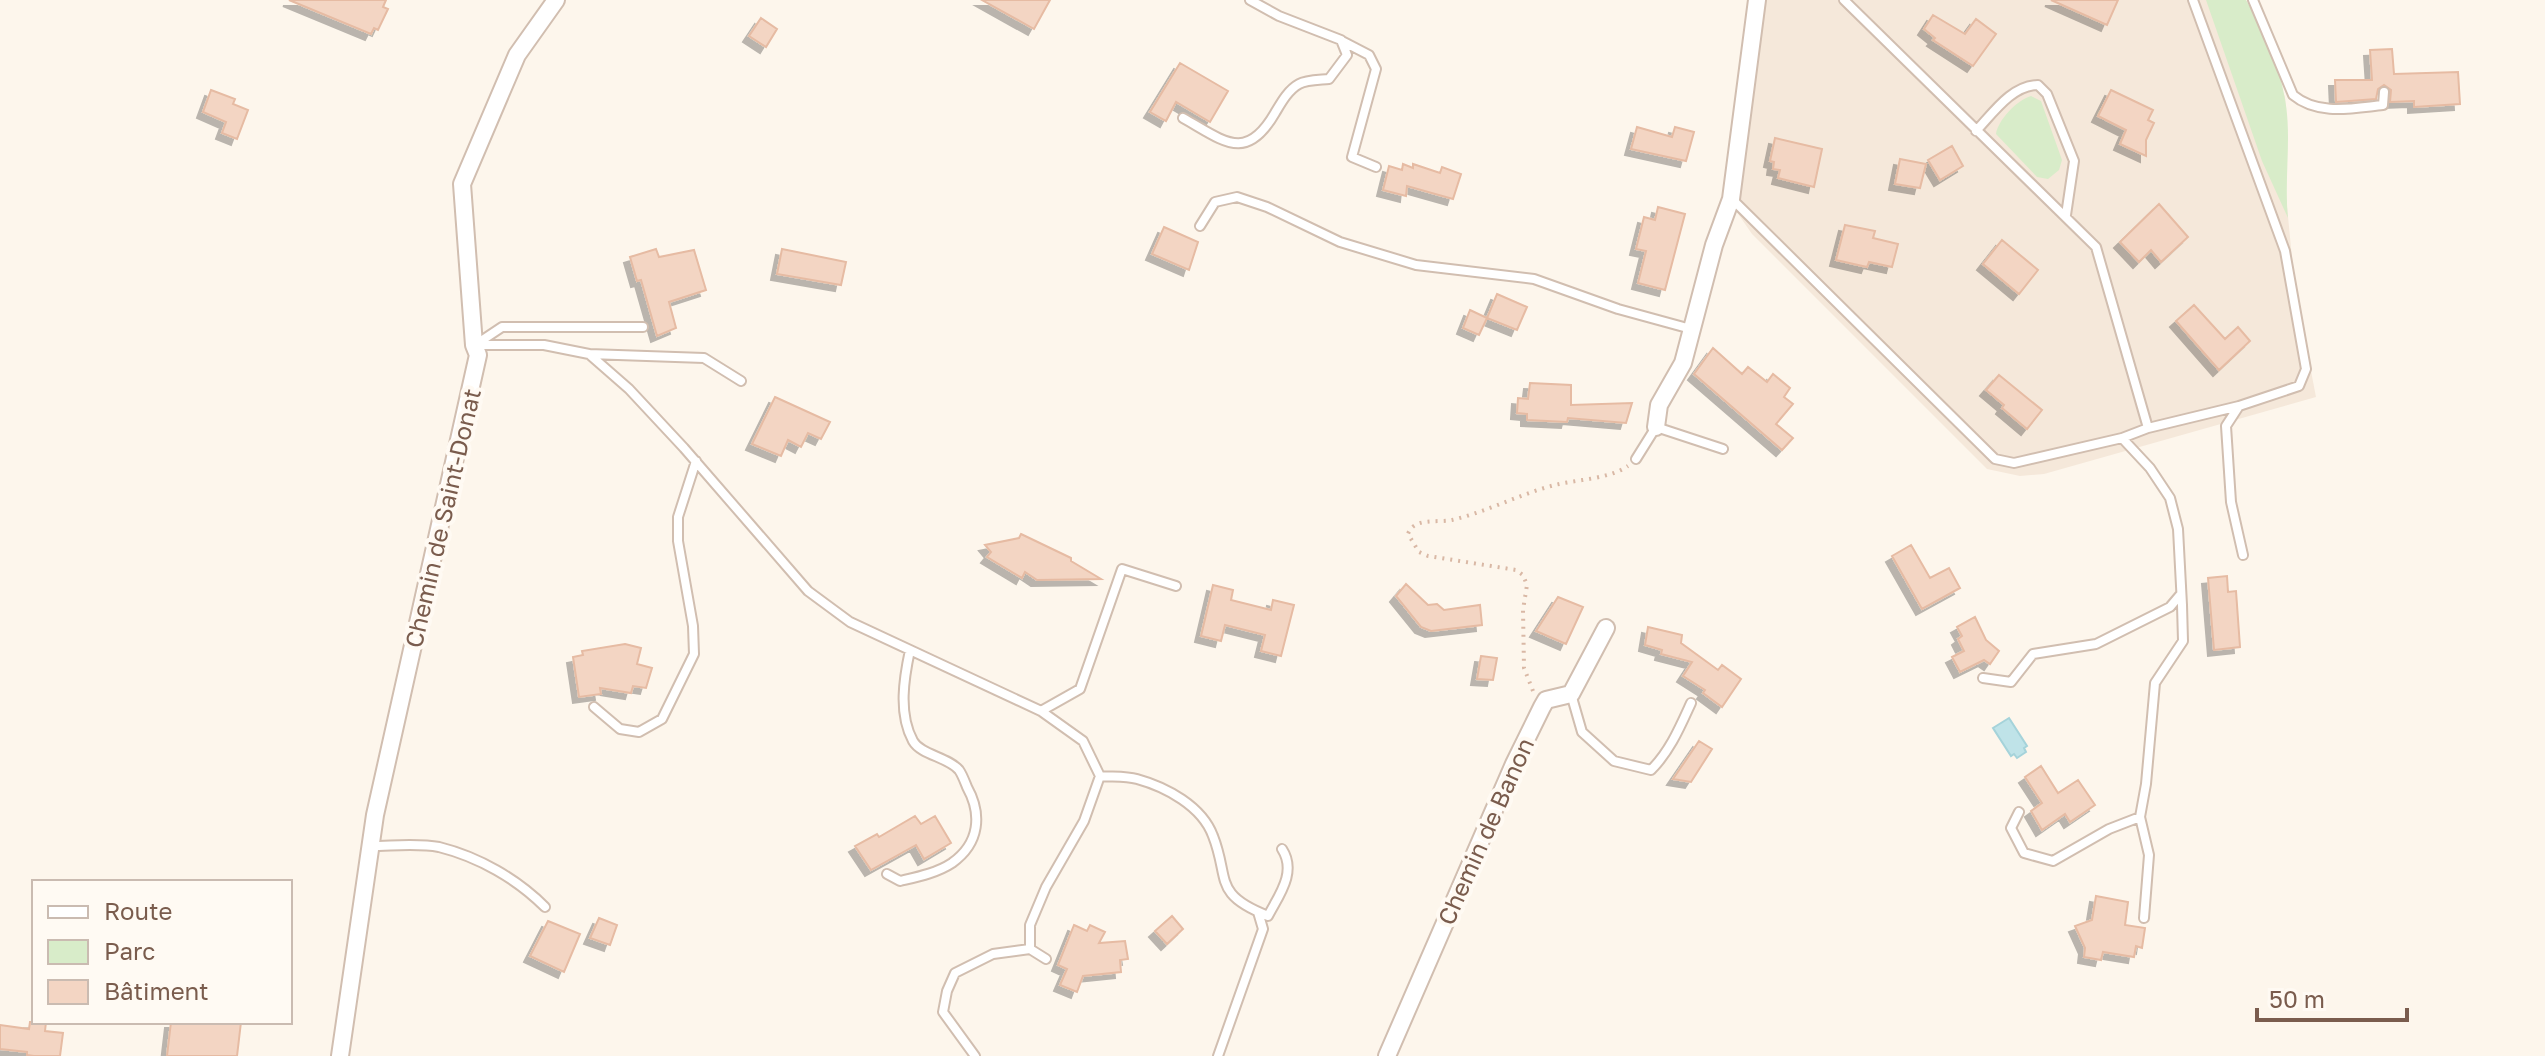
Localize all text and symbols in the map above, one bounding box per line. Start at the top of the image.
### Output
street label: Chemin de Saint-Donat [398,386,486,650]
street label: Chemin de Banon [1431,733,1539,929]
legend [32,880,292,1024]
text: Route [104,896,173,925]
text: Parc [104,936,155,965]
scale bar [2257,972,2407,1022]
text: Bâtiment [104,976,209,1005]
text: 50 m [2269,984,2325,1013]

